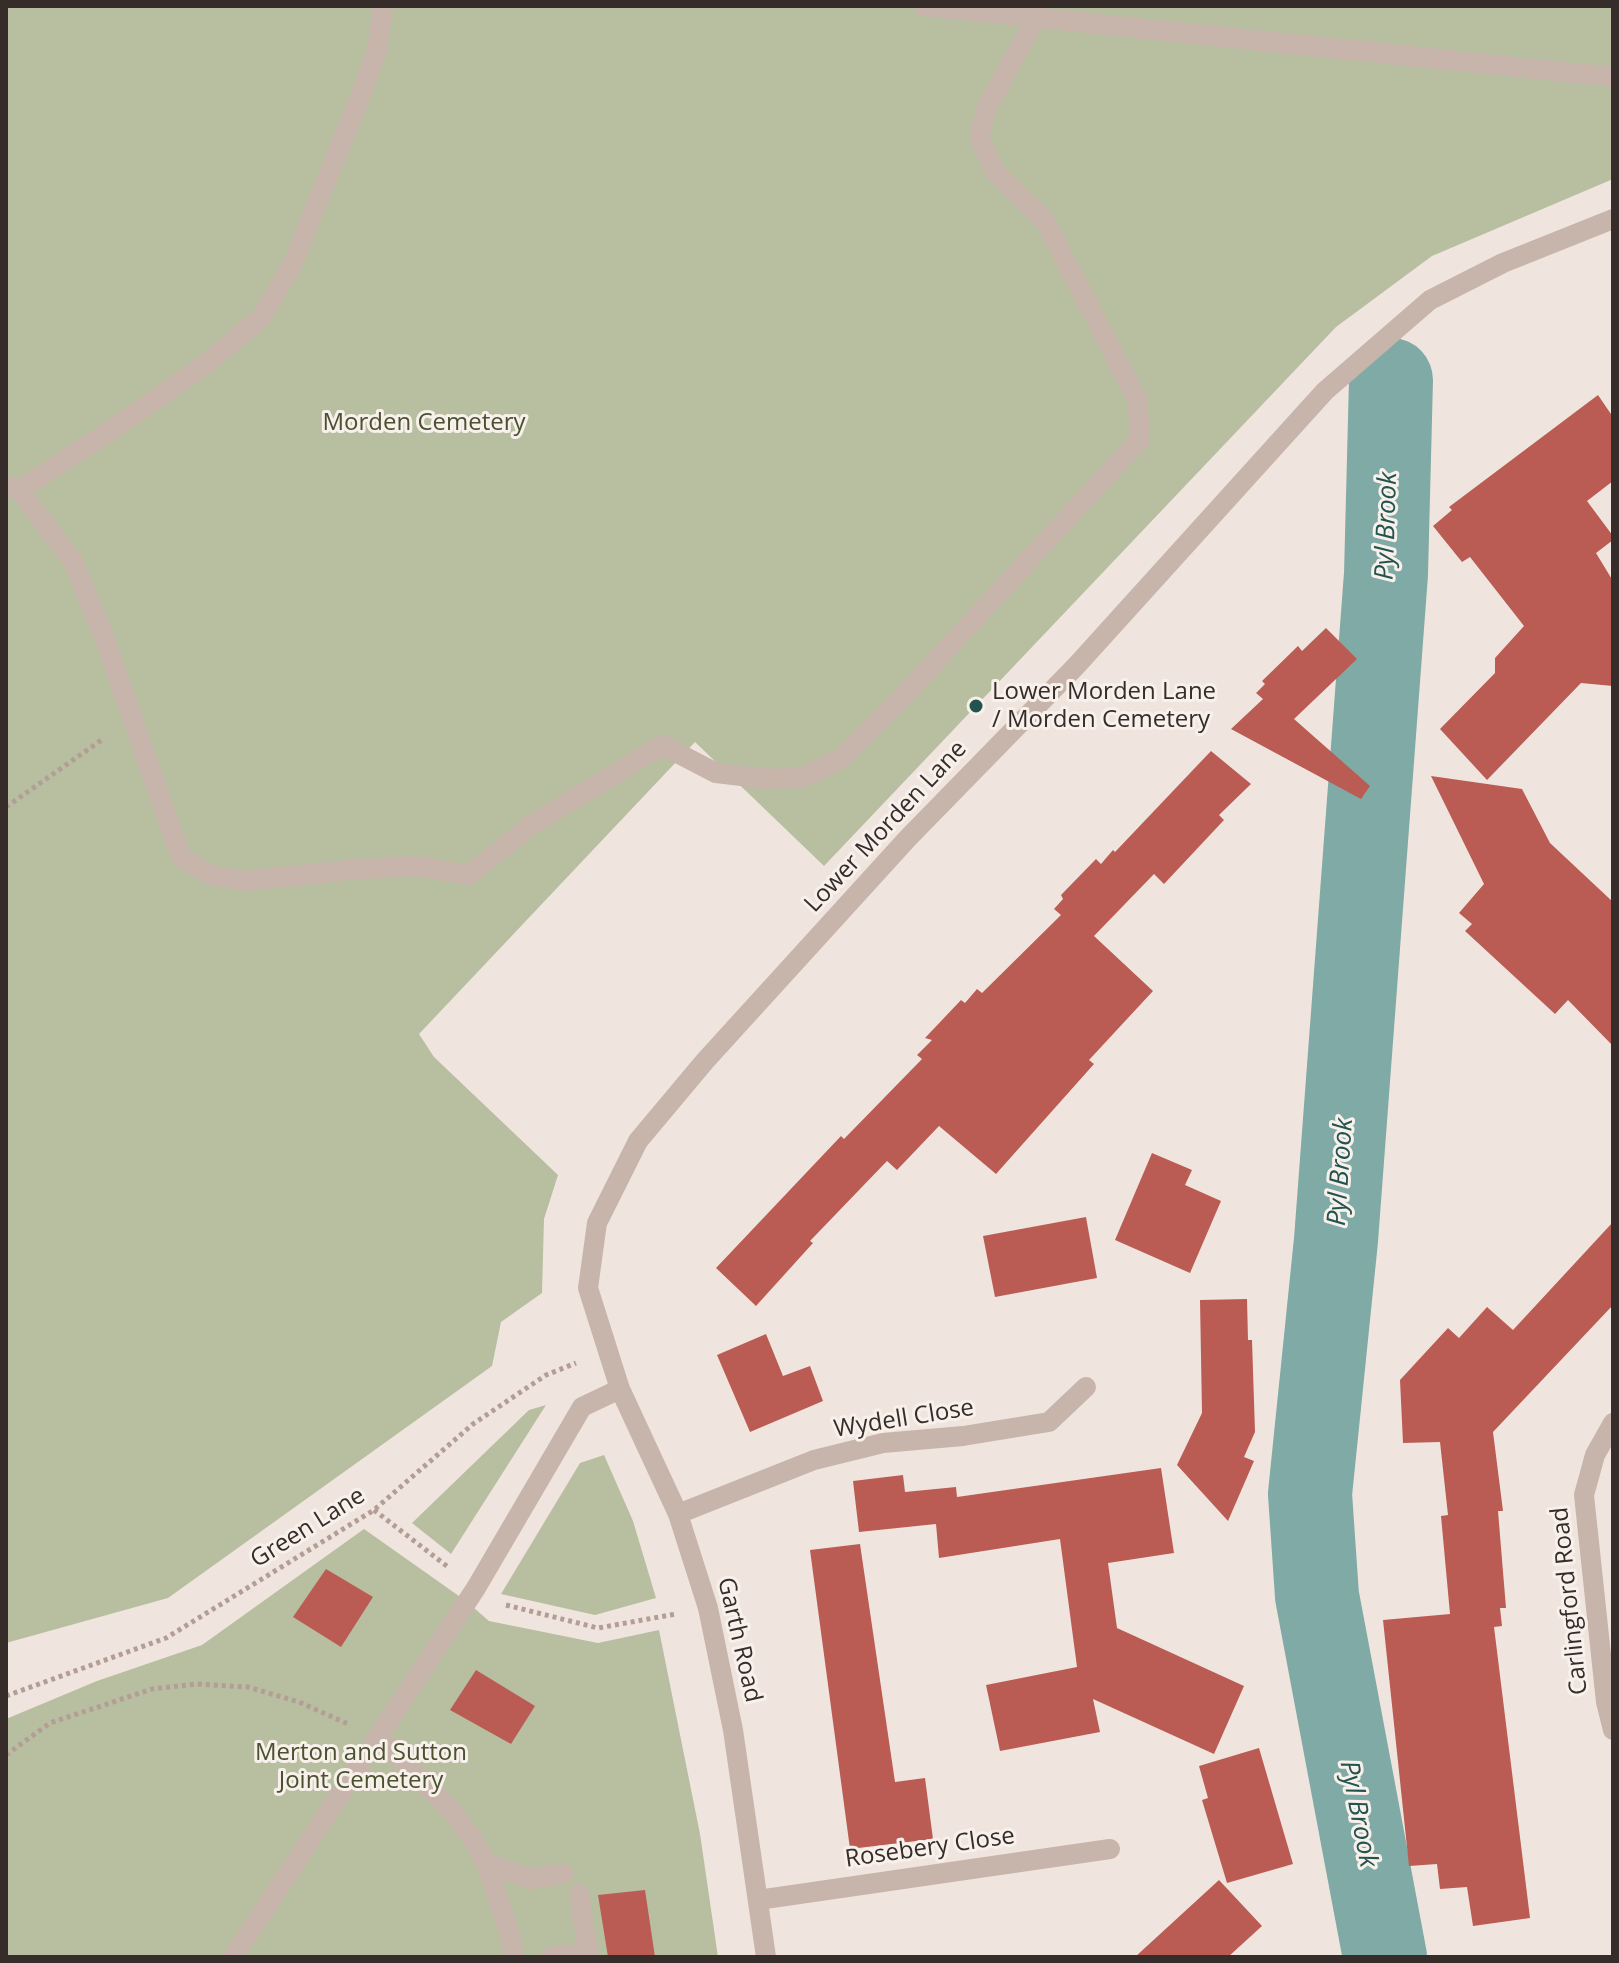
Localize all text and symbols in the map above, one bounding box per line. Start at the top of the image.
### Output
park label: Morden Cemetery [322,409,526,437]
water label: Pyl Brook [1370,472,1404,580]
place label: Lower Morden Lane / Morden Cemetery [992,678,1216,734]
marker: Lower Morden Lane / Morden Cemetery [967,697,985,715]
street label: Lower Morden Lane [799,735,973,919]
water label: Pyl Brook [1322,1117,1360,1227]
street label: Wydell Close [832,1394,976,1444]
street label: Green Lane [246,1482,370,1574]
street label: Carlingford Road [1546,1506,1594,1696]
street label: Garth Road [711,1575,767,1705]
park label: Merton and Sutton Joint Cemetery [255,1739,467,1795]
water label: Pyl Brook [1332,1758,1384,1870]
street label: Rosebery Close [843,1822,1017,1874]

